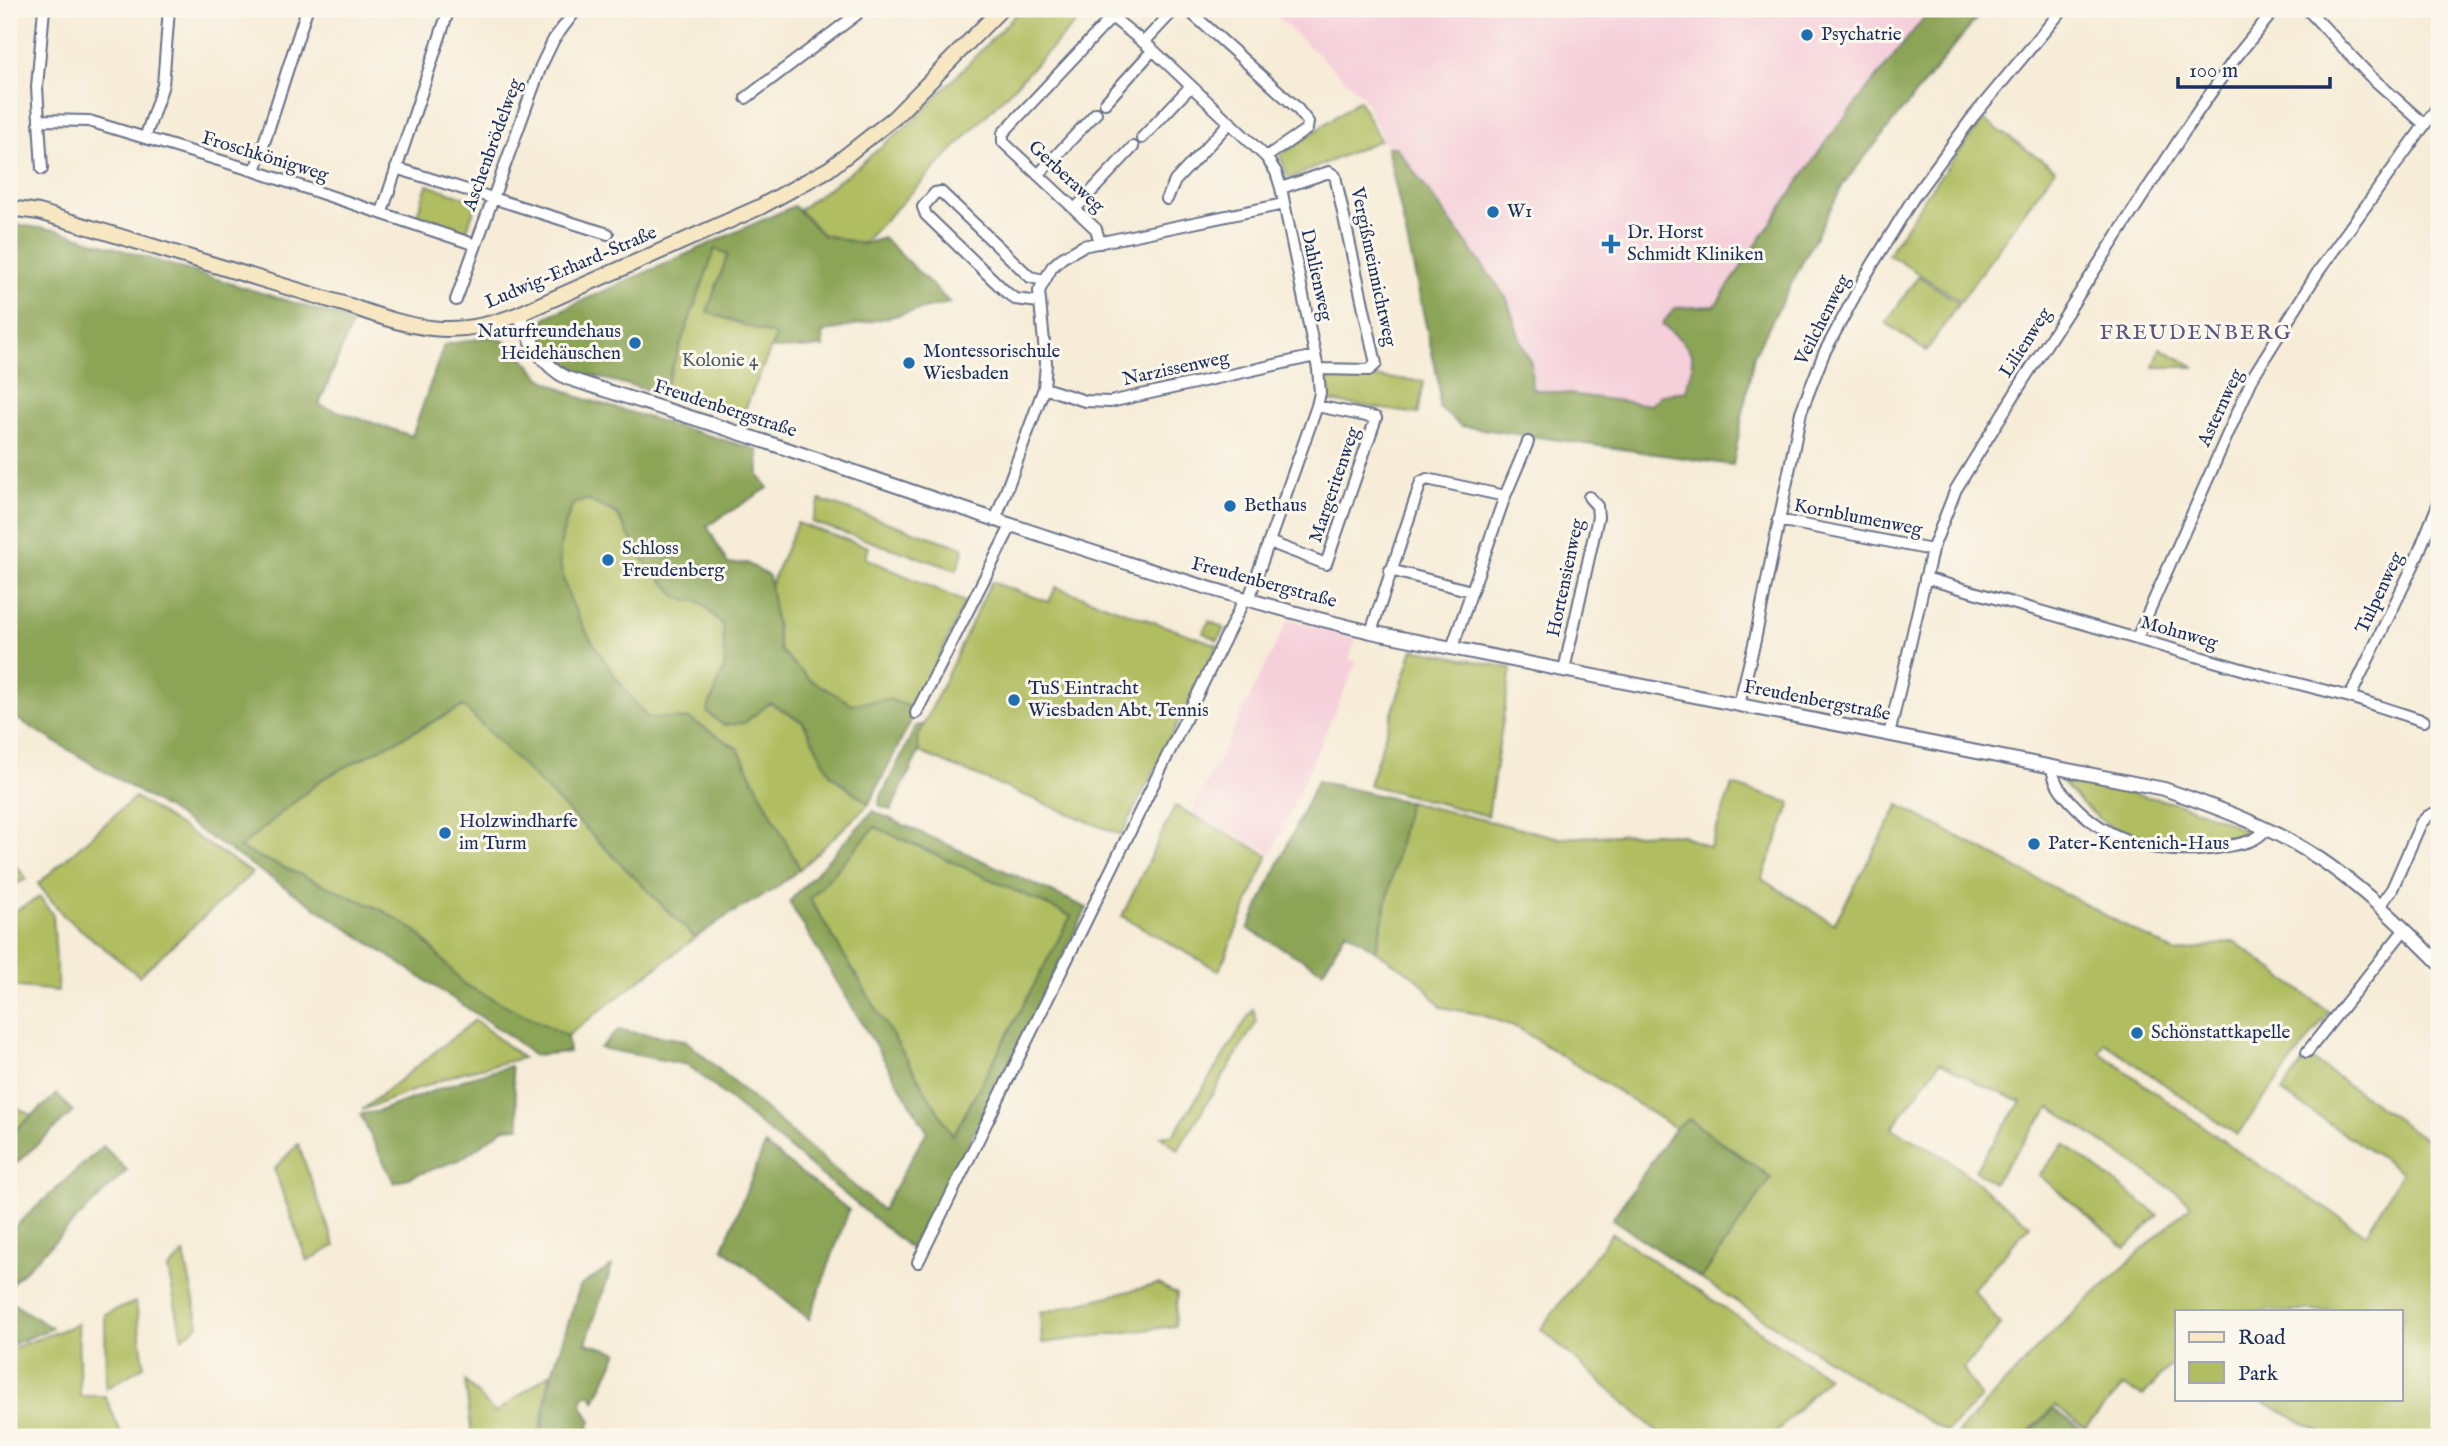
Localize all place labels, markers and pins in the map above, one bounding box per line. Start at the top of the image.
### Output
place label: Psychatrie [1821,23,1902,47]
marker: Psychatrie [1799,27,1815,43]
place label: W1 [1507,200,1532,224]
marker: W1 [1485,204,1501,220]
place label: Dr. Horst Schmidt Kliniken [1627,221,1764,267]
marker: Dr. Horst Schmidt Kliniken [1601,234,1621,254]
place label: Naturfreundehaus Heidehäuschen [477,320,621,366]
marker: Naturfreundehaus Heidehäuschen [627,335,643,351]
place label: Montessorischule Wiesbaden [923,340,1061,386]
marker: Montessorischule Wiesbaden [901,355,917,371]
place label: Bethaus [1244,494,1307,518]
marker: Bethaus [1222,498,1238,514]
place label: Schloss Freudenberg [622,537,725,583]
marker: Schloss Freudenberg [600,552,616,568]
place label: TuS Eintracht Wiesbaden Abt. Tennis [1028,677,1209,723]
marker: TuS Eintracht Wiesbaden Abt. Tennis [1006,692,1022,708]
place label: Holzwindharfe im Turm [459,810,578,856]
marker: Holzwindharfe im Turm [437,825,453,841]
place label: Pater-Kentenich-Haus [2048,832,2229,856]
marker: Pater-Kentenich-Haus [2026,836,2042,852]
place label: Schönstattkapelle [2151,1021,2290,1045]
marker: Schönstattkapelle [2129,1025,2145,1041]

